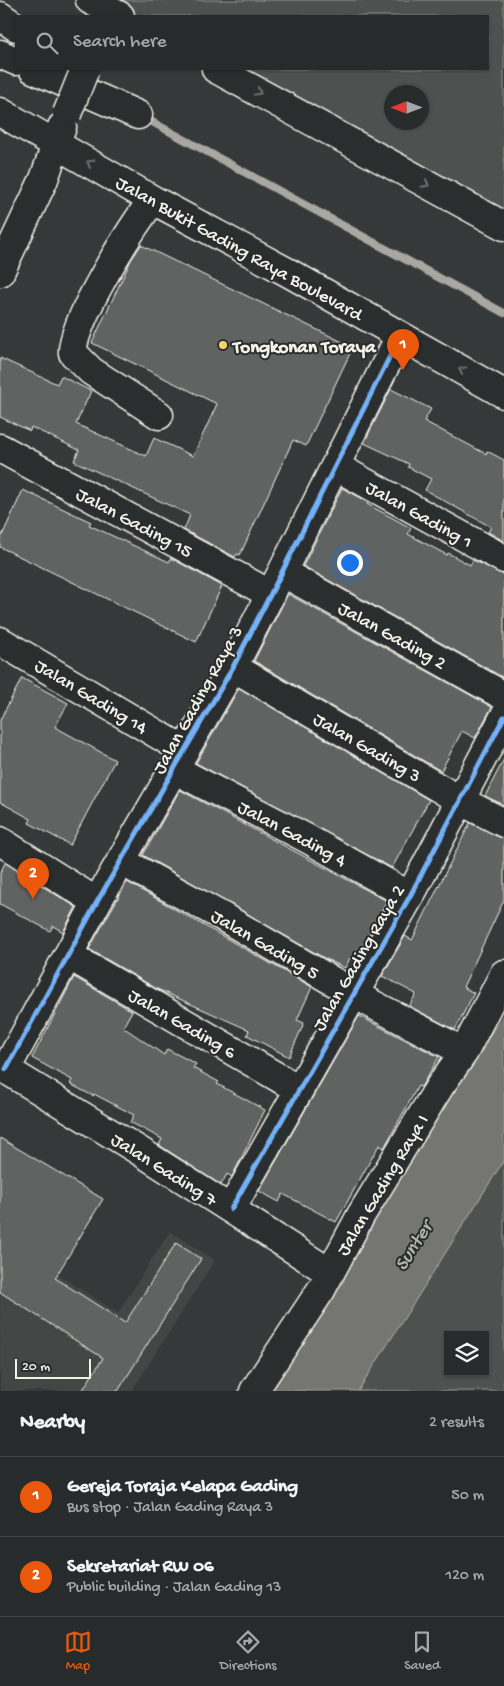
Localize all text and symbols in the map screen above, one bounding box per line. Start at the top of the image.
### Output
search box [15,15,489,70]
icon: search [33,29,61,57]
text: Search here [73,31,167,54]
north arrow [384,85,429,130]
one-way arrow [253,86,262,96]
one-way arrow [87,160,96,170]
street label: Jalan Bukit Gading Raya Boulevard [111,172,367,329]
one-way arrow [421,178,430,188]
pin: 1 [387,329,419,370]
place label: Tongkonan Toraya [231,337,377,360]
marker: Tongkonan Toraya [217,339,229,351]
one-way arrow [458,366,467,376]
street label: Jalan Gading 1 [361,477,476,555]
street label: Jalan Gading 15 [71,484,196,564]
your location [337,550,363,576]
street label: Jalan Gading 2 [333,598,449,676]
street label: Jalan Gading Raya 3 [149,623,249,779]
street label: Jalan Gading 14 [30,655,151,741]
street label: Jalan Gading 3 [308,709,424,789]
street label: Jalan Gading 4 [233,797,350,873]
pin: 2 [17,858,49,899]
street label: Jalan Gading Raya 2 [309,881,411,1036]
street label: Jalan Gading 5 [206,906,322,986]
street label: Jalan Gading 6 [123,985,240,1065]
street label: Jalan Gading Raya I [333,1111,435,1260]
street label: Jalan Gading 7 [106,1129,221,1213]
water label: Sunter [391,1215,441,1276]
map controls [444,1331,489,1376]
button: layers [444,1331,489,1376]
scale bar [15,1356,91,1379]
text: 20 m [22,1359,50,1376]
text: Nearby [20,1411,85,1436]
text: 2 results [429,1414,484,1433]
text: Gereja Toraja Kelapa Gading [67,1476,298,1499]
text: 1 [33,1487,39,1506]
text: 50 m [451,1487,484,1506]
text: Bus stop · Jalan Gading Raya 3 [67,1499,273,1518]
text: Sekretariat RW 06 [67,1556,214,1579]
text: 2 [32,1567,40,1586]
text: 120 m [445,1567,484,1586]
text: Public building · Jalan Gading 13 [67,1579,281,1598]
tab: Map [64,1628,92,1675]
tab: Directions [220,1628,277,1675]
tab: Saved [404,1628,440,1675]

